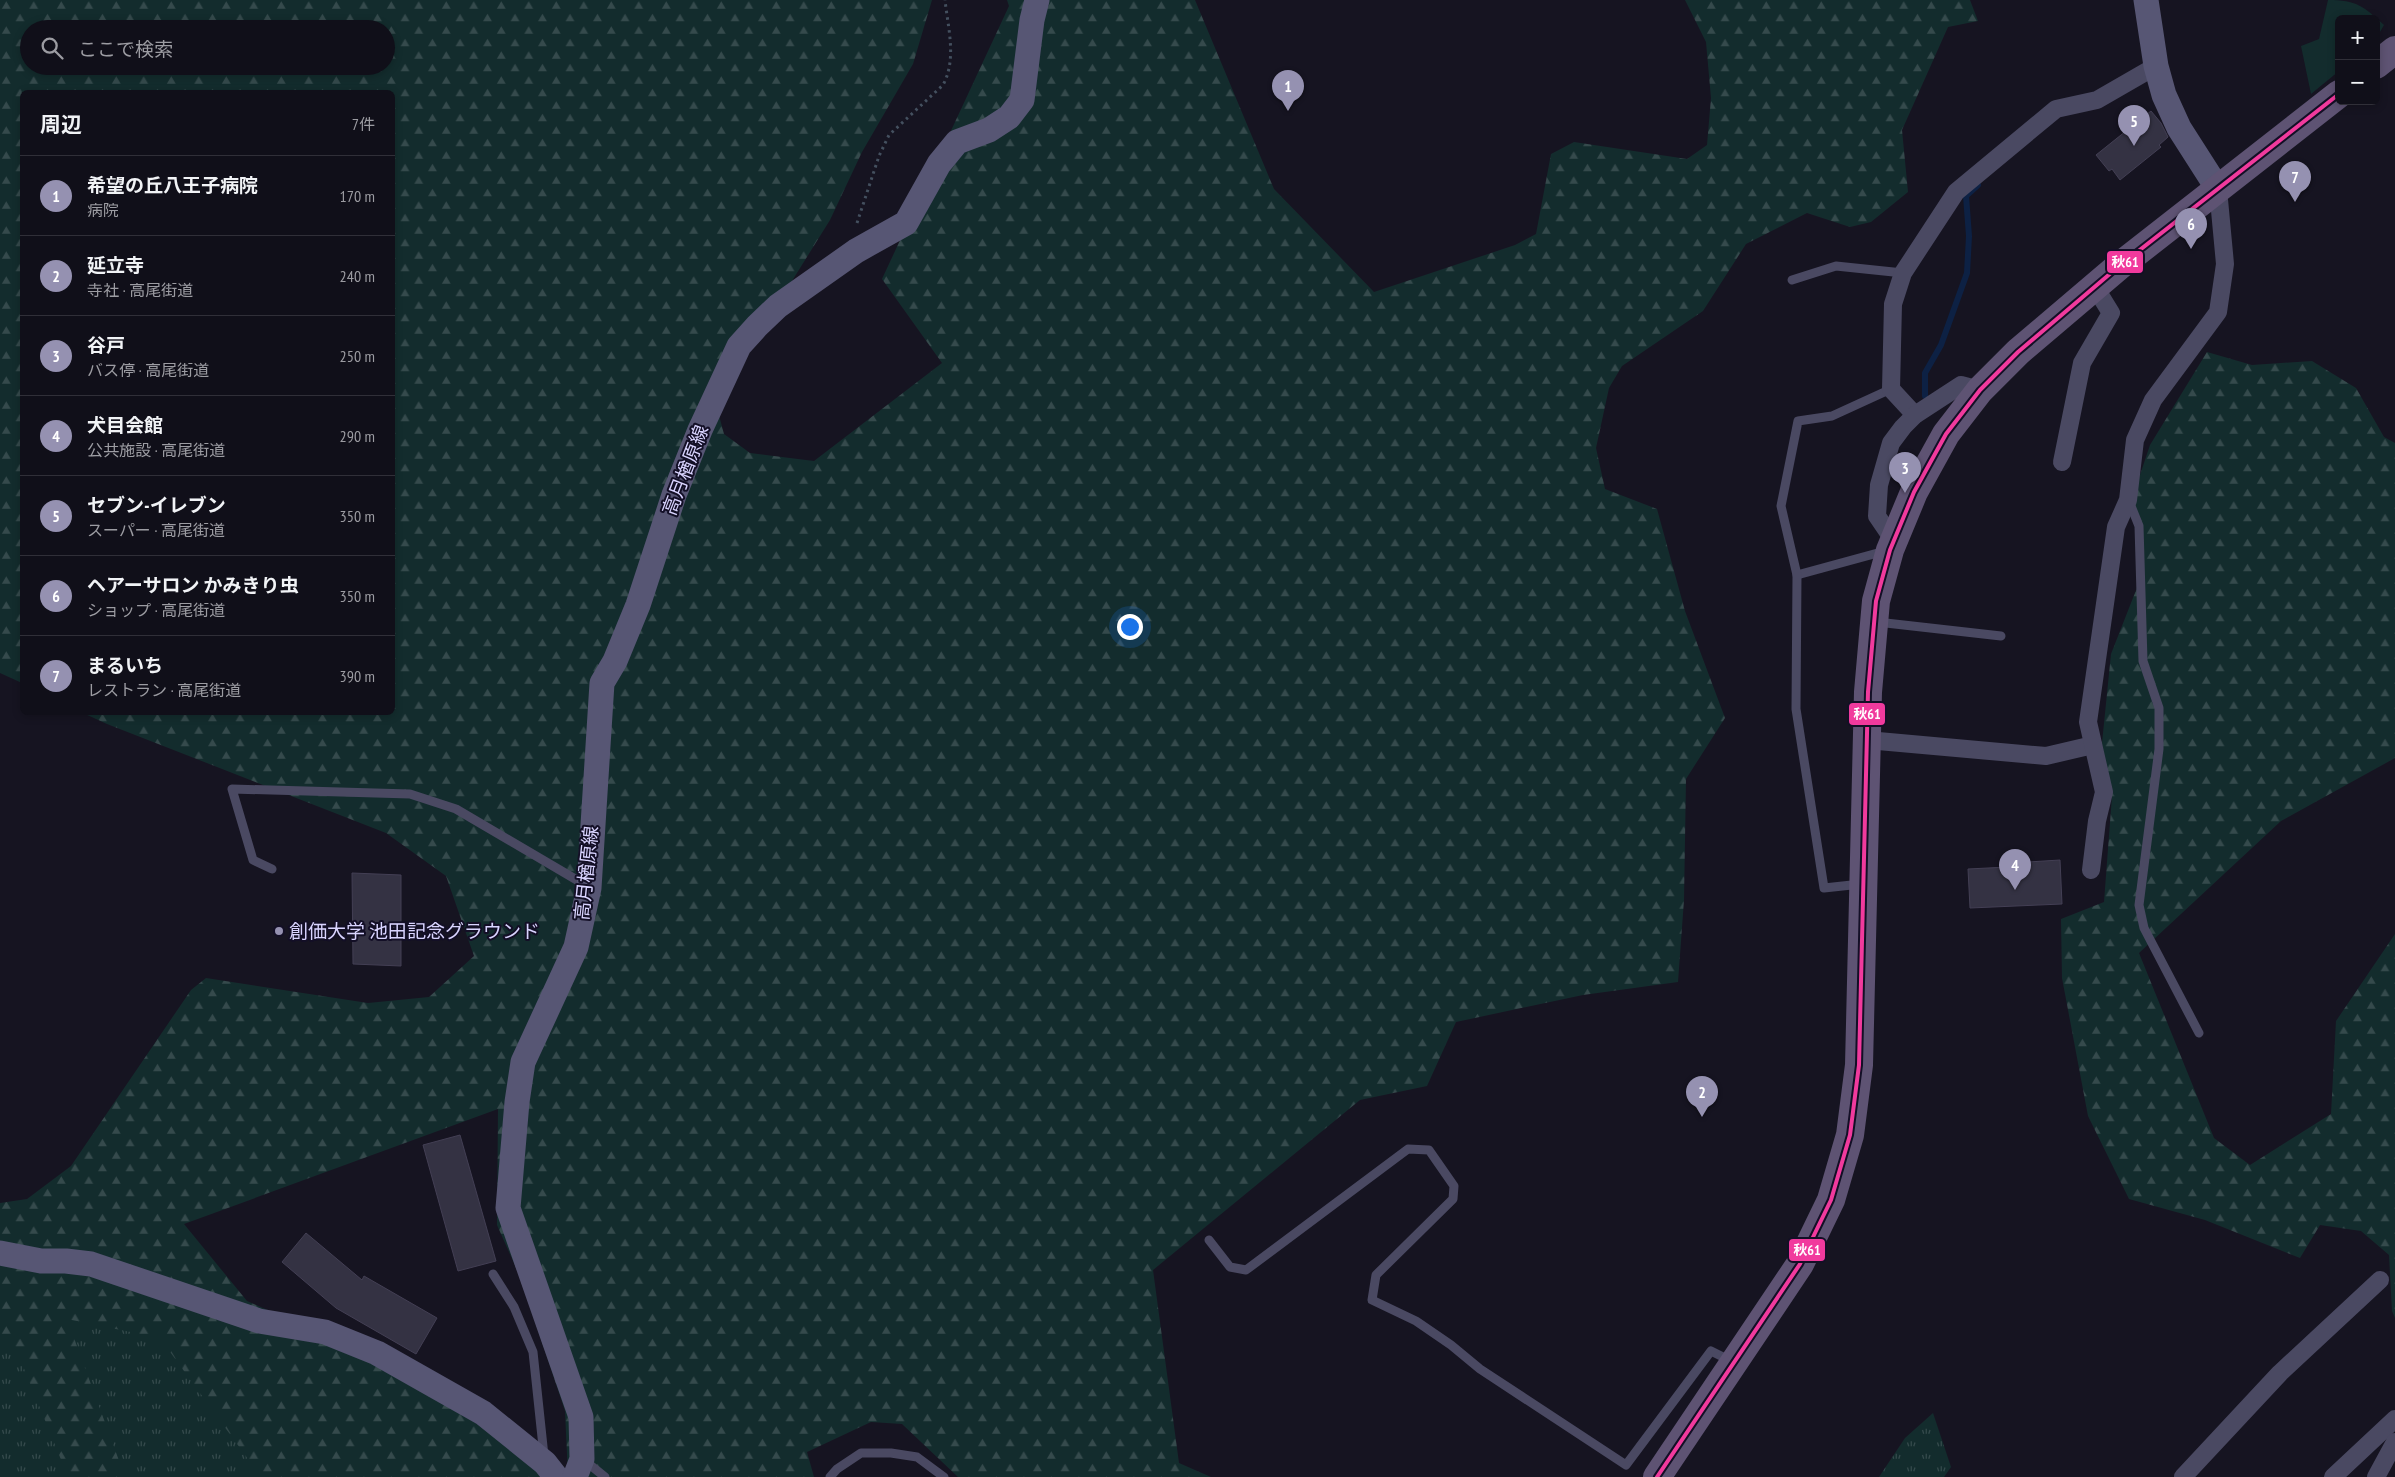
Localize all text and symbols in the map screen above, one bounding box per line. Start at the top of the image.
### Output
map controls [2335,15,2380,105]
button: + [2335,15,2380,60]
search box [20,20,395,75]
icon: search [38,34,66,62]
text: ここで検索 [78,37,173,61]
button: − [2335,60,2380,105]
pin: 1 [1272,70,1304,111]
pin: 5 [2118,105,2150,146]
text: 周辺 [40,111,82,138]
text: 7件 [352,114,375,134]
pin: 7 [2279,161,2311,202]
text: 希望の丘八王子病院 [87,173,258,197]
text: 1 [52,186,60,206]
text: 170 m [340,186,375,206]
text: 病院 [87,200,119,220]
pin: 6 [2175,208,2207,249]
line badge: 秋61 [2106,250,2144,274]
text: 延立寺 [87,253,144,277]
text: 秋61 [2111,253,2139,271]
text: 2 [52,266,60,286]
text: 240 m [340,266,375,286]
text: 寺社 · 高尾街道 [87,280,193,300]
text: 谷戸 [87,333,125,357]
text: 3 [52,346,60,366]
text: 250 m [340,346,375,366]
text: バス停 · 高尾街道 [87,360,209,380]
text: 犬目会館 [87,413,163,437]
street label: 高月楢原線 [657,421,713,519]
text: 4 [52,426,60,446]
text: 290 m [340,426,375,446]
text: 公共施設 · 高尾街道 [87,440,225,460]
pin: 3 [1889,452,1921,493]
text: セブン-イレブン [87,493,226,517]
text: 5 [52,506,60,526]
text: 350 m [340,506,375,526]
text: スーパー · 高尾街道 [87,520,225,540]
text: ヘアーサロン かみきり虫 [87,573,298,597]
text: 6 [52,586,60,606]
text: 350 m [340,586,375,606]
text: ショップ · 高尾街道 [87,600,225,620]
your location [1117,614,1143,640]
text: まるいち [87,653,163,677]
text: 7 [52,666,60,686]
text: 390 m [340,666,375,686]
text: レストラン · 高尾街道 [87,680,241,700]
line badge: 秋61 [1848,702,1886,726]
text: 秋61 [1853,705,1881,723]
street label: 高月楢原線 [569,824,603,922]
pin: 4 [1999,849,2031,890]
place label: 創価大学 池田記念グラウンド [289,919,540,943]
marker: 創価大学 池田記念グラウンド [273,925,285,937]
pin: 2 [1686,1076,1718,1117]
line badge: 秋61 [1788,1238,1826,1262]
text: 秋61 [1793,1241,1821,1259]

